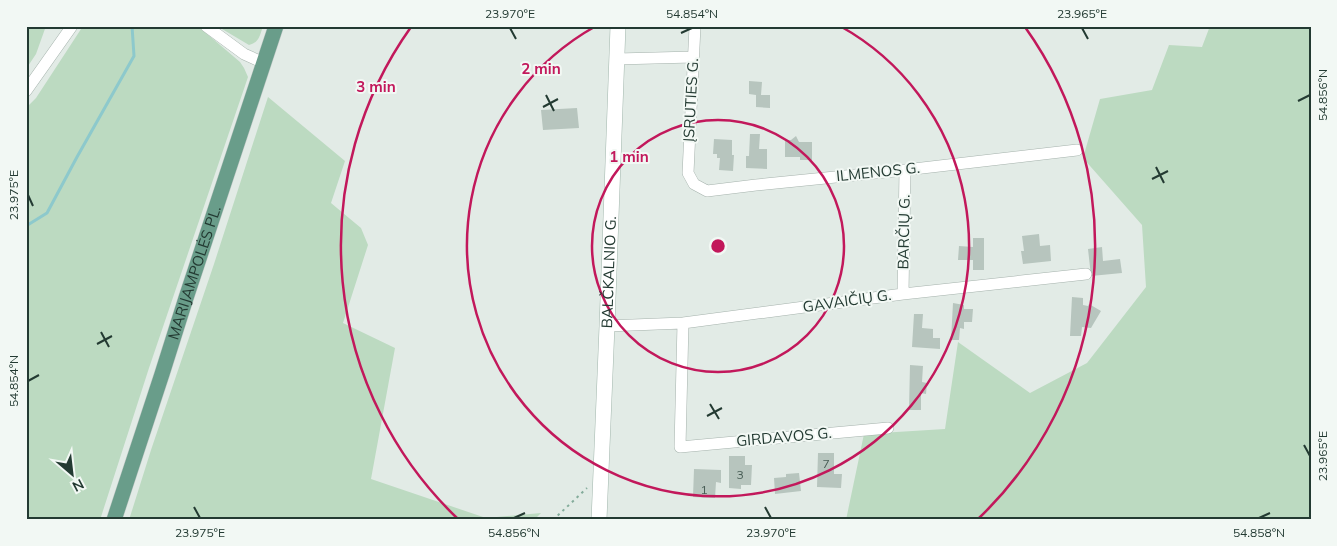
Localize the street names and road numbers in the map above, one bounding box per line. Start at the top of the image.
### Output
street label: ĮSRUTIES G. [679,58,702,142]
street label: ILMENOS G. [835,158,921,185]
street label: BARČIŲ G. [893,194,914,270]
street label: MARIJAMPOLĖS PL. [163,203,225,342]
street label: BALČKALNIO G. [597,216,620,329]
street label: GAVAIČIŲ G. [801,285,892,316]
street label: GIRDAVOS G. [735,423,833,450]

